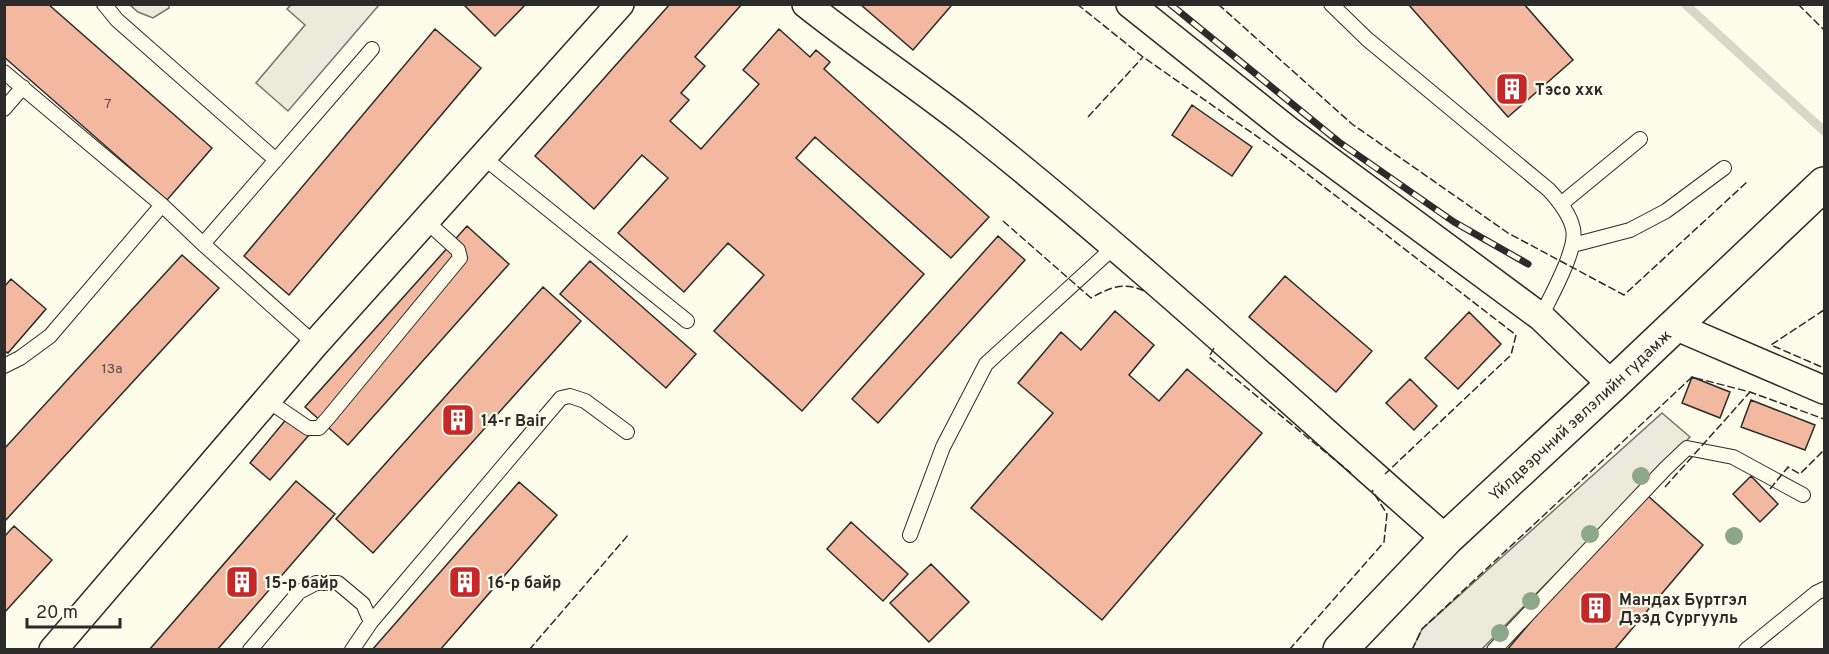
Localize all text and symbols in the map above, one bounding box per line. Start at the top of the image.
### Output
building icon: Тэсо ххк [1494,71,1530,107]
place label: Тэсо ххк [1535,81,1603,101]
house number: 7 [104,96,112,113]
street label: Үйлдвэрчний эвлэлийн гудамж [1485,326,1676,506]
house number: 13a [101,361,123,378]
building icon: 14-r Bair [440,402,476,438]
place label: 14-r Bair [481,412,547,432]
building icon: 15-р байр [224,564,260,600]
building icon: 16-р байр [447,564,483,600]
place label: 15-р байр [265,574,338,594]
place label: 16-р байр [488,574,561,594]
building icon: Мандах Бүртгэл Дээд Сургууль [1578,590,1614,626]
scale bar [27,591,120,629]
place label: Мандах Бүртгэл Дээд Сургууль [1619,591,1747,629]
text: 20 m [36,602,78,625]

